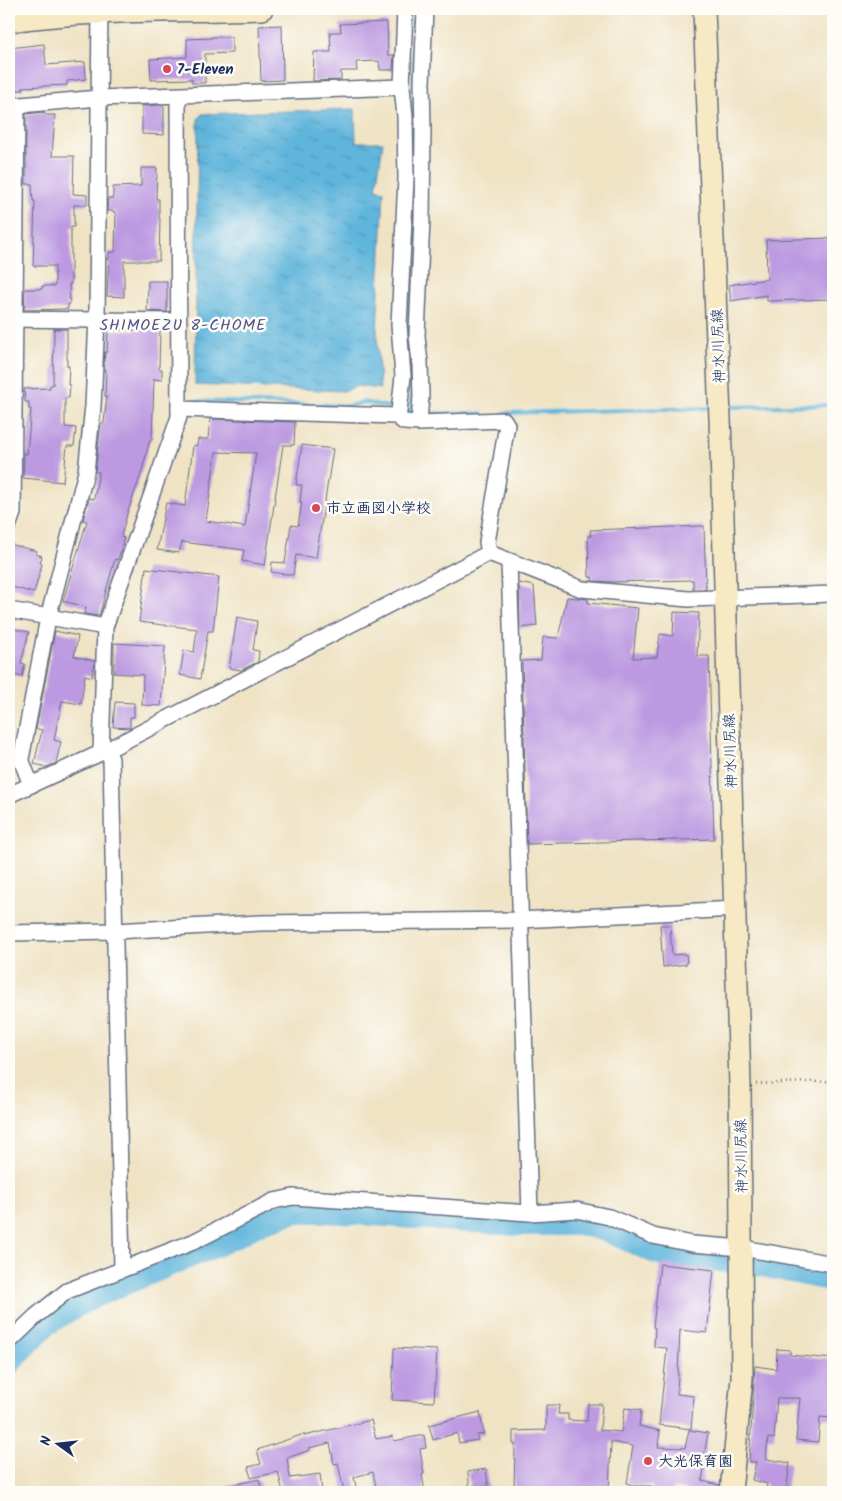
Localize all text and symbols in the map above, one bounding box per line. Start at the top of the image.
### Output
place label: 7-Eleven [177,58,234,82]
marker: 7-Eleven [161,63,173,75]
street label: 神水川尻線 [706,308,732,384]
district label: SHIMOEZU 8-CHOME [100,313,266,338]
place label: 市立画図小学校 [326,497,431,521]
marker: 市立画図小学校 [310,502,322,514]
street label: 神水川尻線 [718,713,744,789]
street label: 神水川尻線 [729,1118,755,1194]
north arrow [32,1418,82,1468]
text: N [35,1434,58,1448]
place label: 大光保育園 [658,1450,733,1474]
marker: 大光保育園 [642,1455,654,1467]

